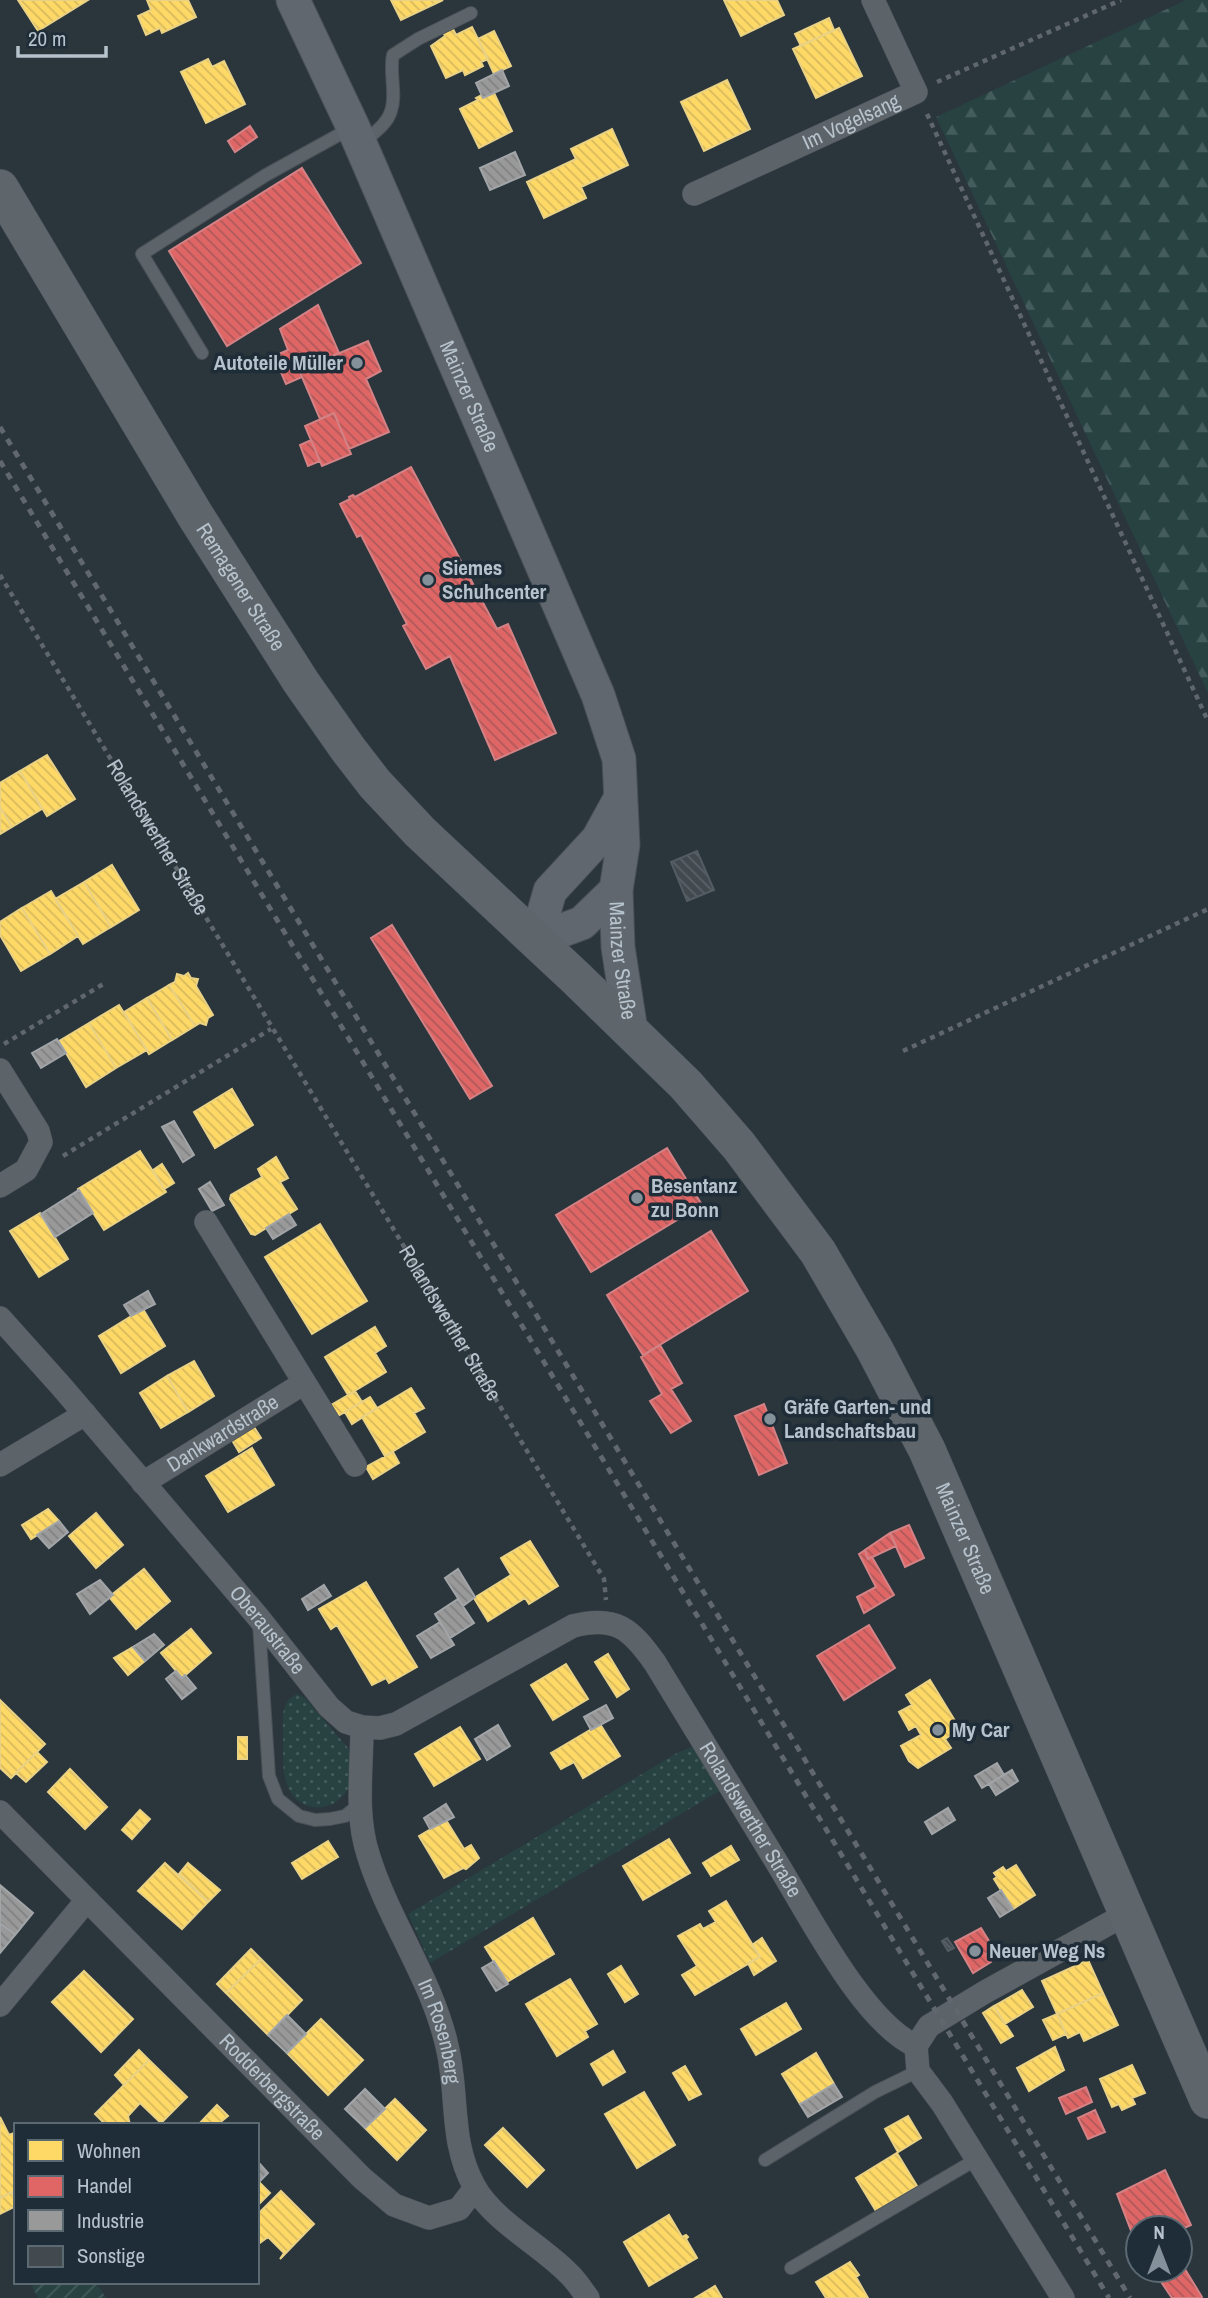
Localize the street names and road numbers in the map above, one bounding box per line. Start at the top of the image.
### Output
street label: Im Vogelsang [798,86,905,156]
street label: Mainzer Straße [433,336,507,457]
street label: Remagener Straße [190,517,293,656]
street label: Rolandswerther Straße [100,754,216,920]
street label: Mainzer Straße [602,901,644,1022]
street label: Rolandswerther Straße [392,1239,509,1406]
street label: Dankwardstraße [161,1387,284,1479]
street label: Mainzer Straße [929,1478,1003,1599]
street label: Oberaustraße [223,1579,313,1680]
street label: Rolandswerther Straße [693,1736,809,1903]
street label: Im Rosenberg [411,1974,468,2086]
street label: Rodderbergstraße [213,2027,332,2147]

